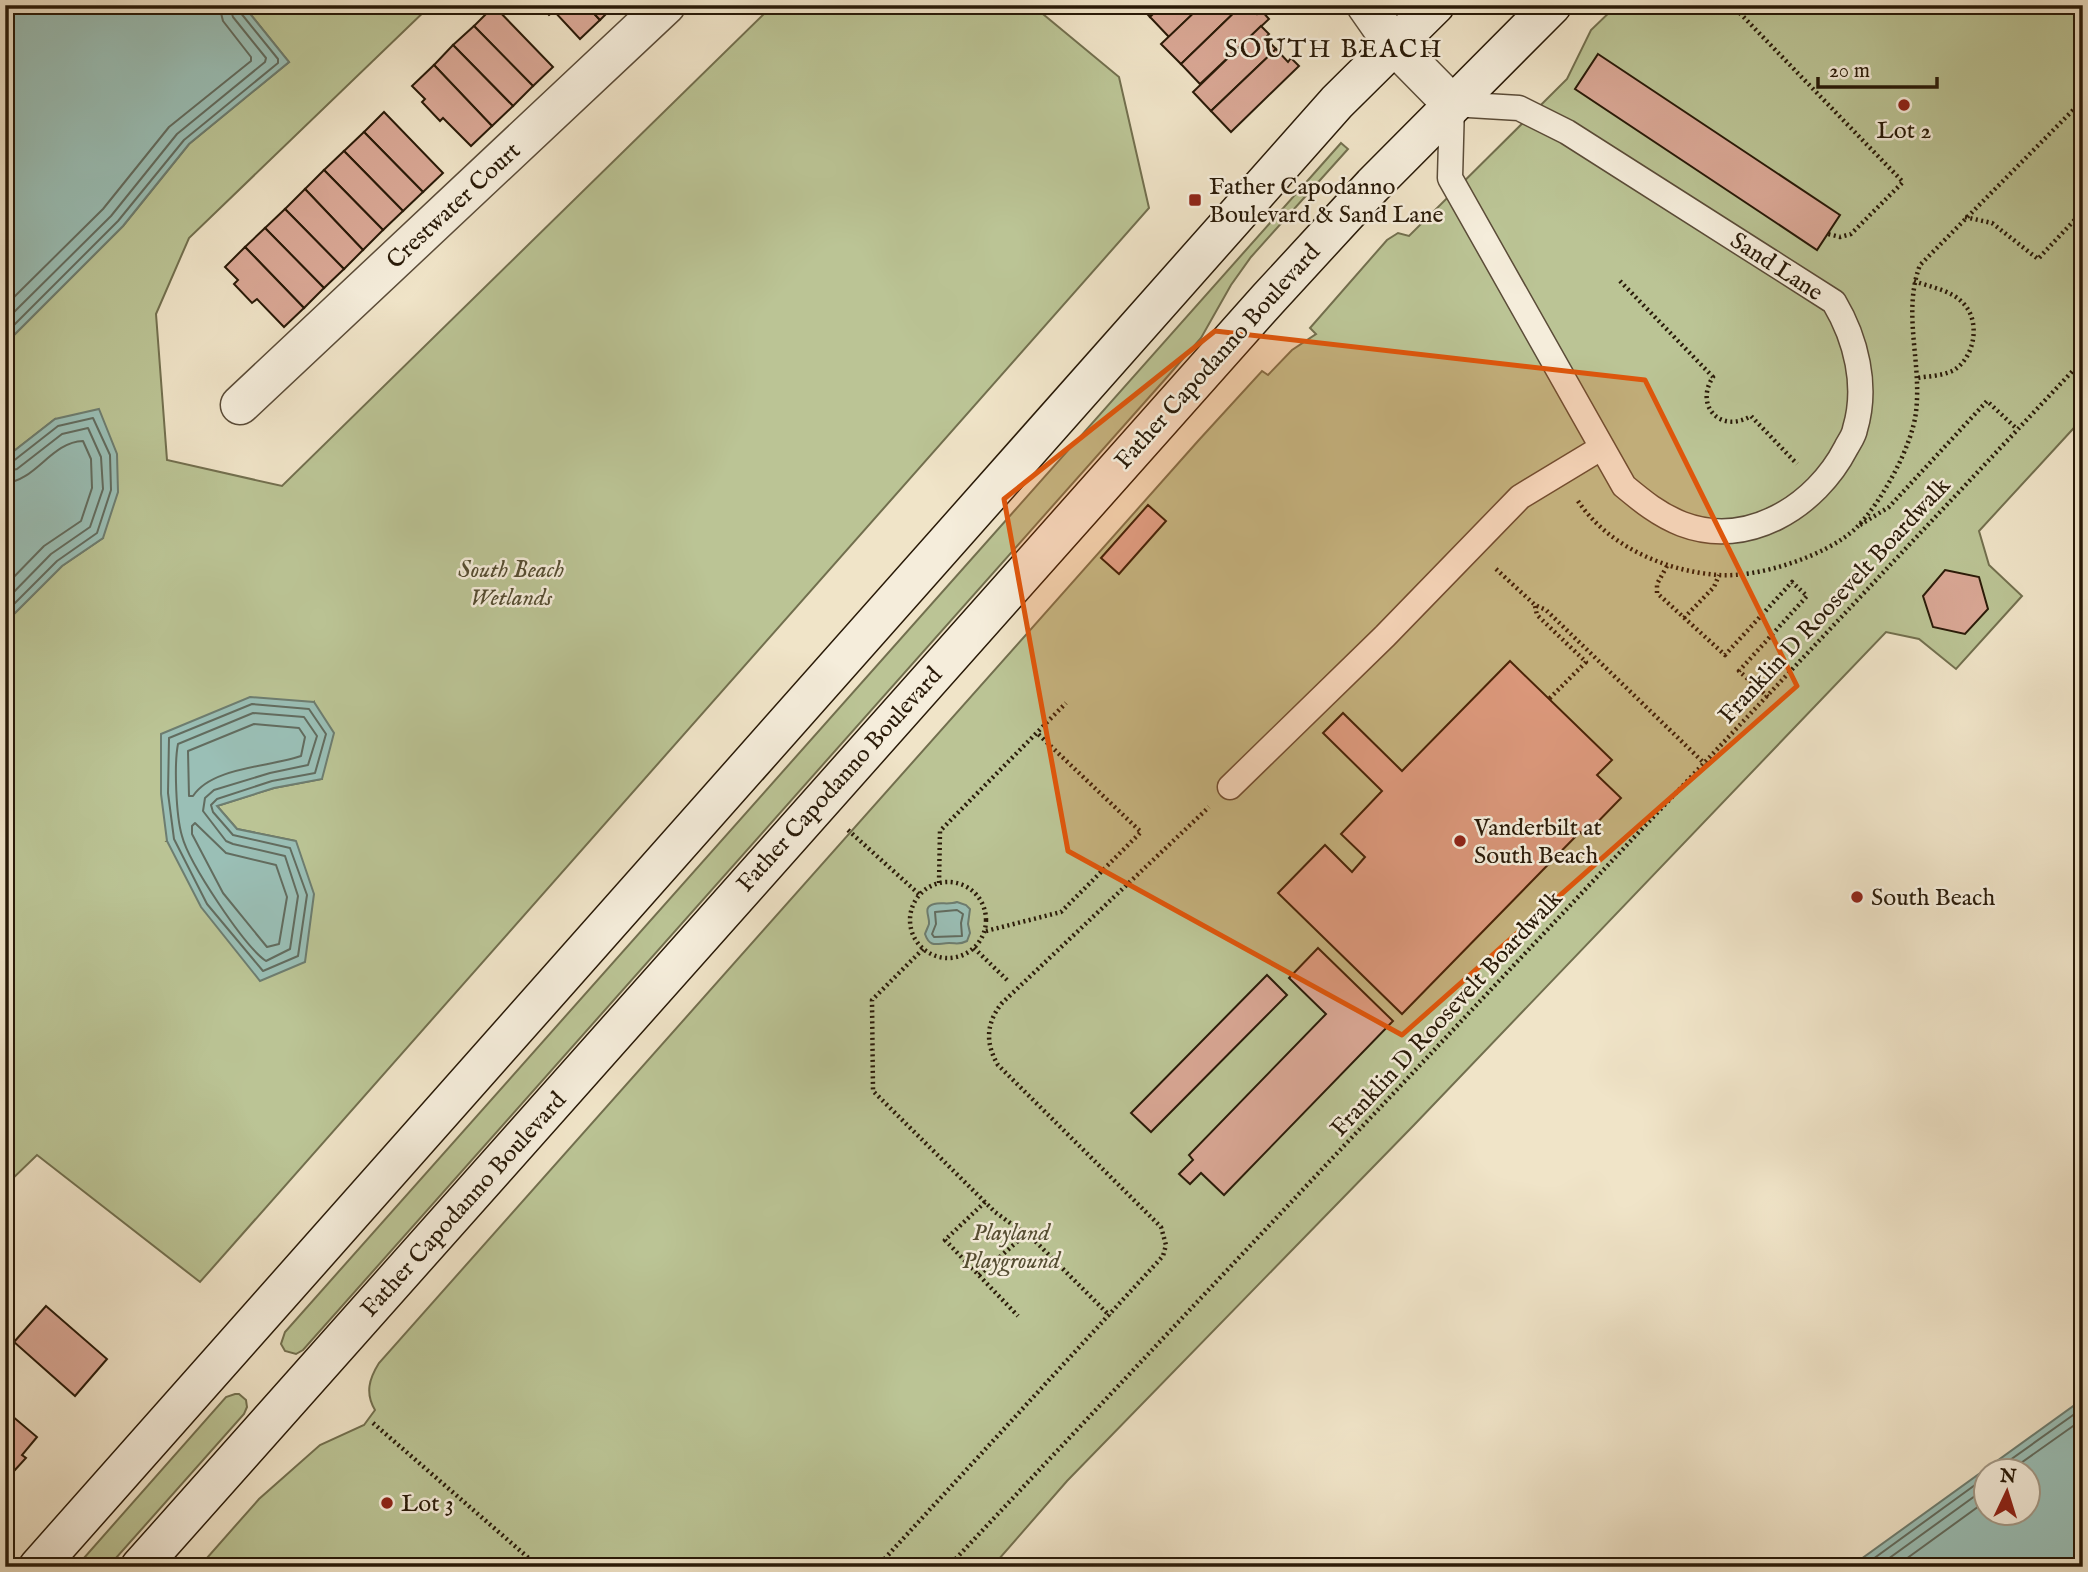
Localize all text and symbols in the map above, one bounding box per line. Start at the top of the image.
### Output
district label: SOUTH BEACH [1224,33,1444,66]
scale bar [1818,46,1938,90]
text: 20 m [1829,58,1870,85]
marker: Lot 2 [1896,97,1912,113]
place label: Lot 2 [1877,116,1931,147]
street label: Crestwater Court [380,136,528,276]
place label: Father Capodanno Boulevard & Sand Lane [1209,172,1443,231]
marker: Father Capodanno Boulevard & Sand Lane [1187,192,1203,208]
street label: Sand Lane [1724,226,1829,309]
street label: Father Capodanno Boulevard [1109,238,1328,476]
street label: Franklin D Roosevelt Boardwalk [1712,471,1958,731]
park label: South Beach Wetlands [458,555,564,614]
street label: Father Capodanno Boulevard [731,661,950,899]
place label: Vanderbilt at South Beach [1473,813,1602,872]
marker: Vanderbilt at South Beach [1452,833,1468,849]
place label: South Beach [1871,883,1995,914]
street label: Franklin D Roosevelt Boardwalk [1324,884,1570,1144]
marker: South Beach [1849,889,1865,905]
street label: Father Capodanno Boulevard [355,1086,574,1324]
park label: Playland Playground [962,1218,1062,1277]
north arrow [1972,1456,2042,1526]
text: N [1998,1464,2018,1490]
place label: Lot 3 [401,1489,454,1520]
marker: Lot 3 [379,1495,395,1511]

